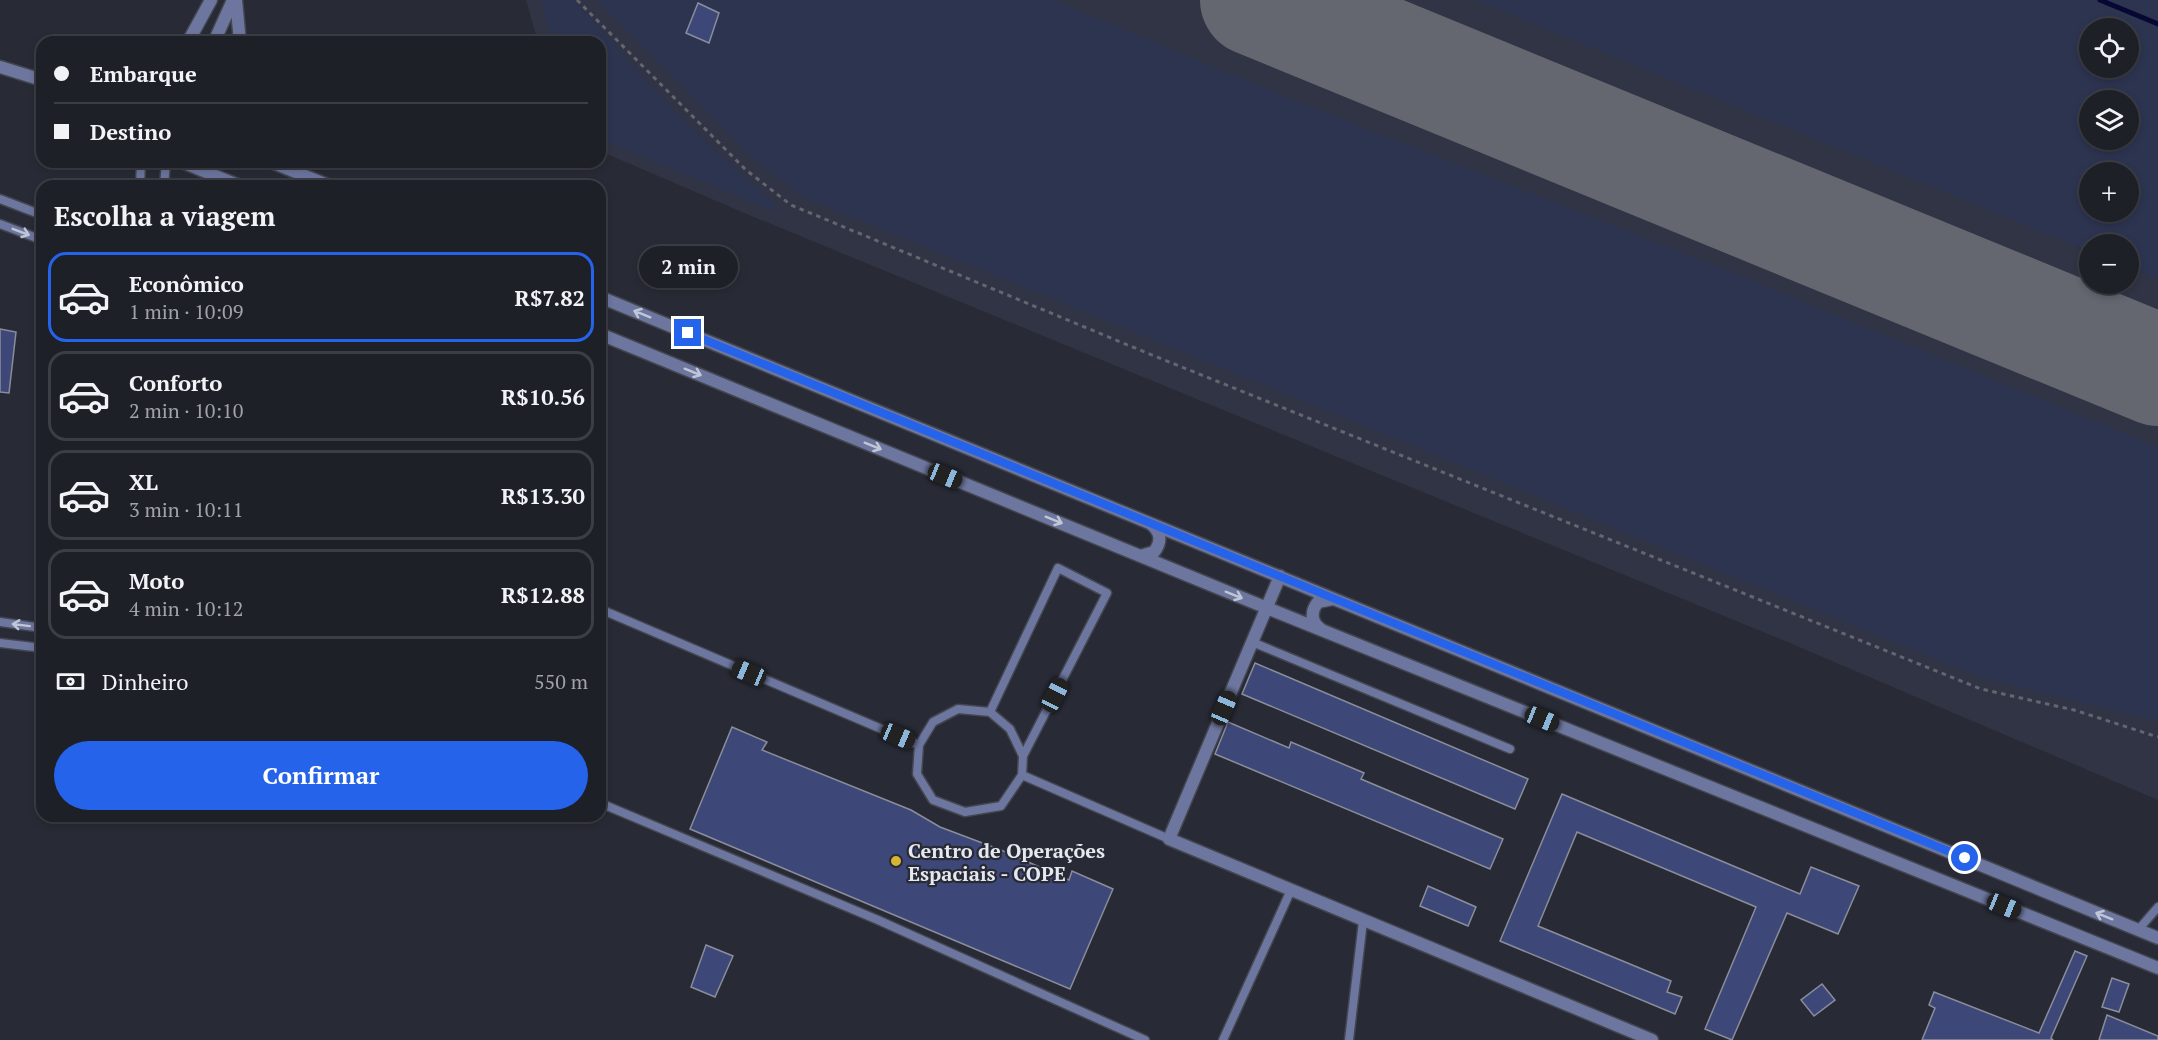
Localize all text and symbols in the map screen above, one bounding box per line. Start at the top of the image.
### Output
map controls [2079,18,2139,294]
button: locate [2079,18,2139,78]
text: Embarque [90,59,197,88]
button: layers [2079,90,2139,150]
text: Destino [90,117,171,146]
button: + [2079,162,2139,222]
text: Escolha a viagem [54,198,275,234]
one-way arrow [11,227,30,238]
button: − [2079,234,2139,294]
callout: 2 min [638,246,738,288]
text: 2 min [661,253,716,280]
text: Econômico [129,269,244,298]
icon: car [57,270,111,324]
text: R$7.82 [515,283,585,312]
text: 1 min · 10:09 [129,298,243,325]
one-way arrow [633,308,651,319]
route end [674,319,701,346]
one-way arrow [683,367,702,378]
text: Conforto [129,368,222,397]
icon: car [57,369,111,423]
text: R$10.56 [501,382,585,411]
text: 2 min · 10:10 [129,397,243,424]
one-way arrow [864,441,882,452]
car [925,461,965,491]
text: XL [129,467,158,496]
icon: car [57,468,111,522]
text: R$13.30 [501,481,585,510]
text: 3 min · 10:11 [129,496,243,523]
one-way arrow [1044,515,1062,526]
text: Moto [129,566,184,595]
icon: car [57,567,111,621]
text: R$12.88 [501,580,585,609]
one-way arrow [1224,590,1243,601]
text: 4 min · 10:12 [129,595,243,622]
one-way arrow [12,619,31,630]
car [729,658,769,688]
icon: cash [54,665,87,698]
text: Dinheiro [102,667,188,696]
text: 550 m [534,668,588,695]
car [1039,675,1071,715]
car [1209,688,1239,728]
car [1522,704,1562,734]
car [878,721,918,751]
button: Confirmar [54,741,588,810]
place label: Centro de Operações Espaciais - COPE [908,837,1105,887]
route start [1951,844,1978,871]
marker: Centro de Operações Espaciais - COPE [889,854,903,868]
car [1984,891,2024,921]
one-way arrow [2095,910,2114,921]

